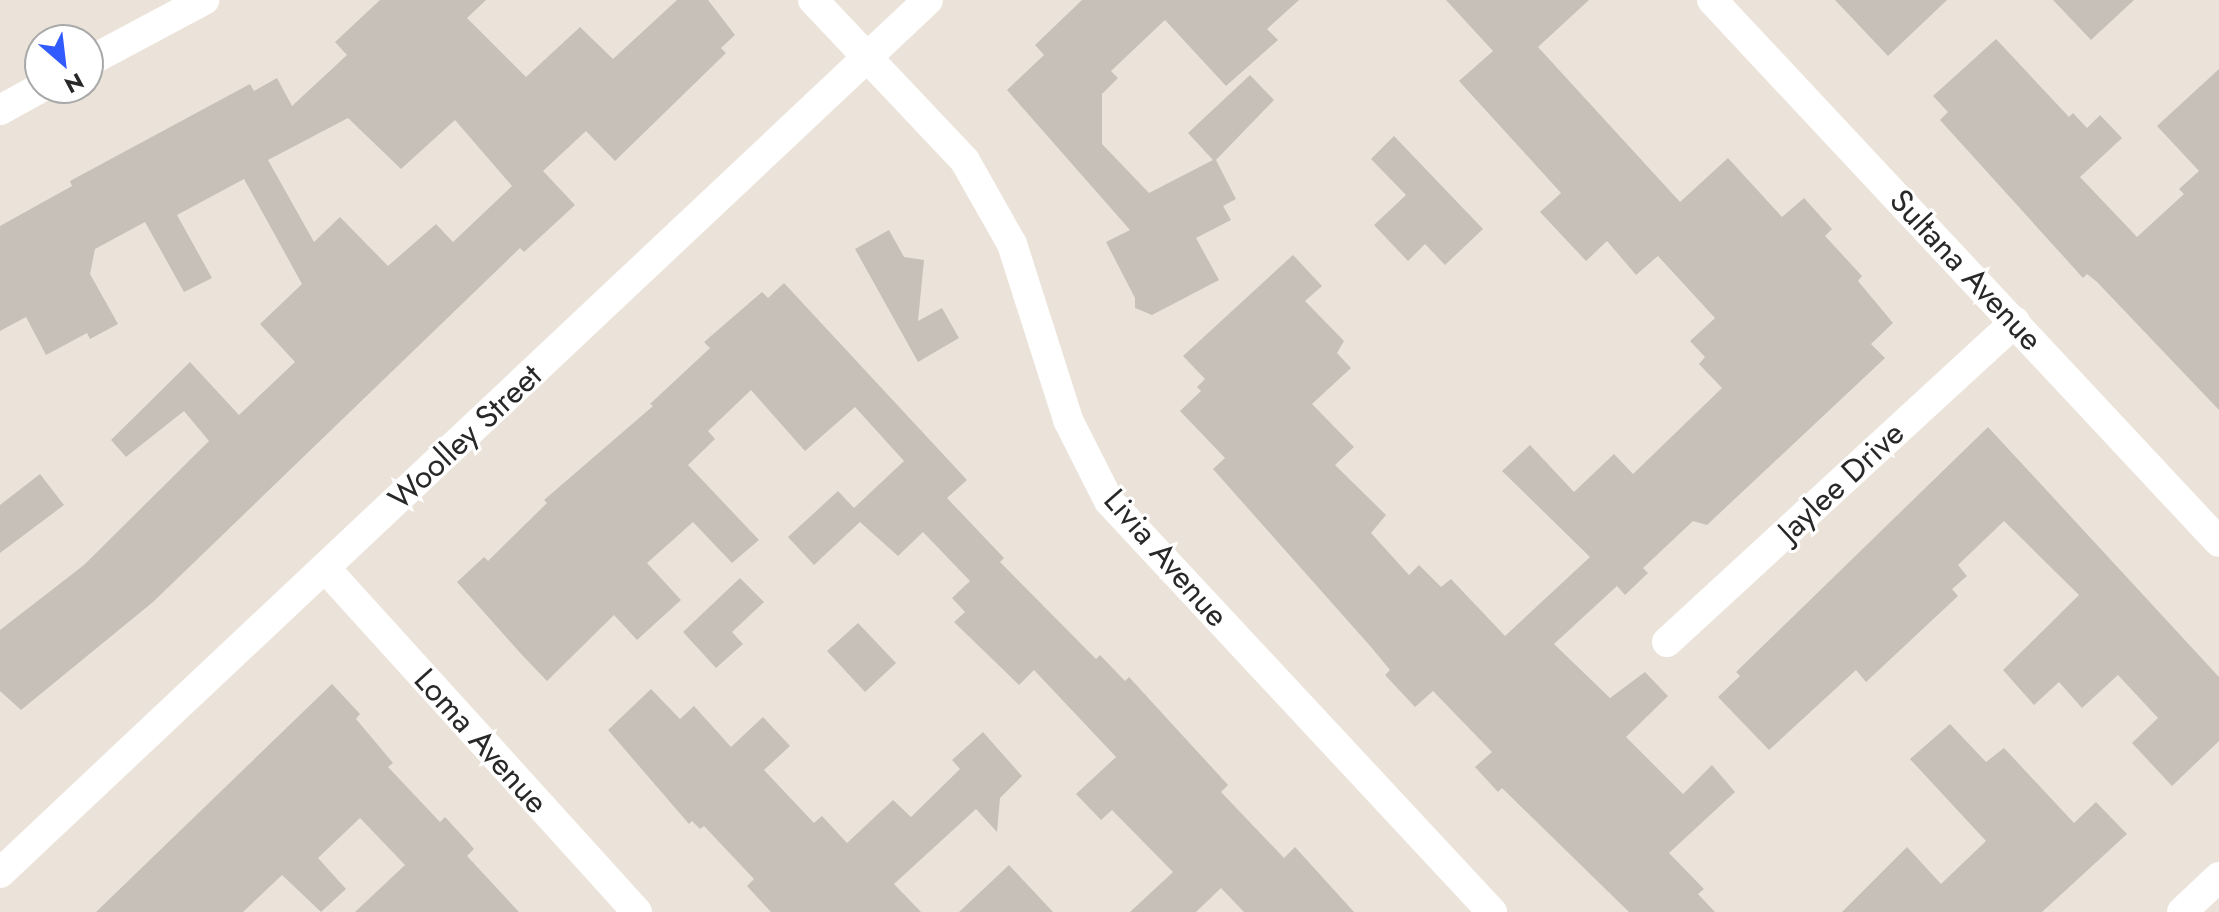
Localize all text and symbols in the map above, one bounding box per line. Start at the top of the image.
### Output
north arrow [24,24,104,104]
text: N [59,65,90,102]
street label: Sultana Avenue [1882,181,2050,359]
street label: Woolley Street [381,357,549,517]
street label: Jaylee Drive [1770,414,1912,550]
street label: Livia Avenue [1096,481,1236,635]
street label: Loma Avenue [406,661,556,821]

